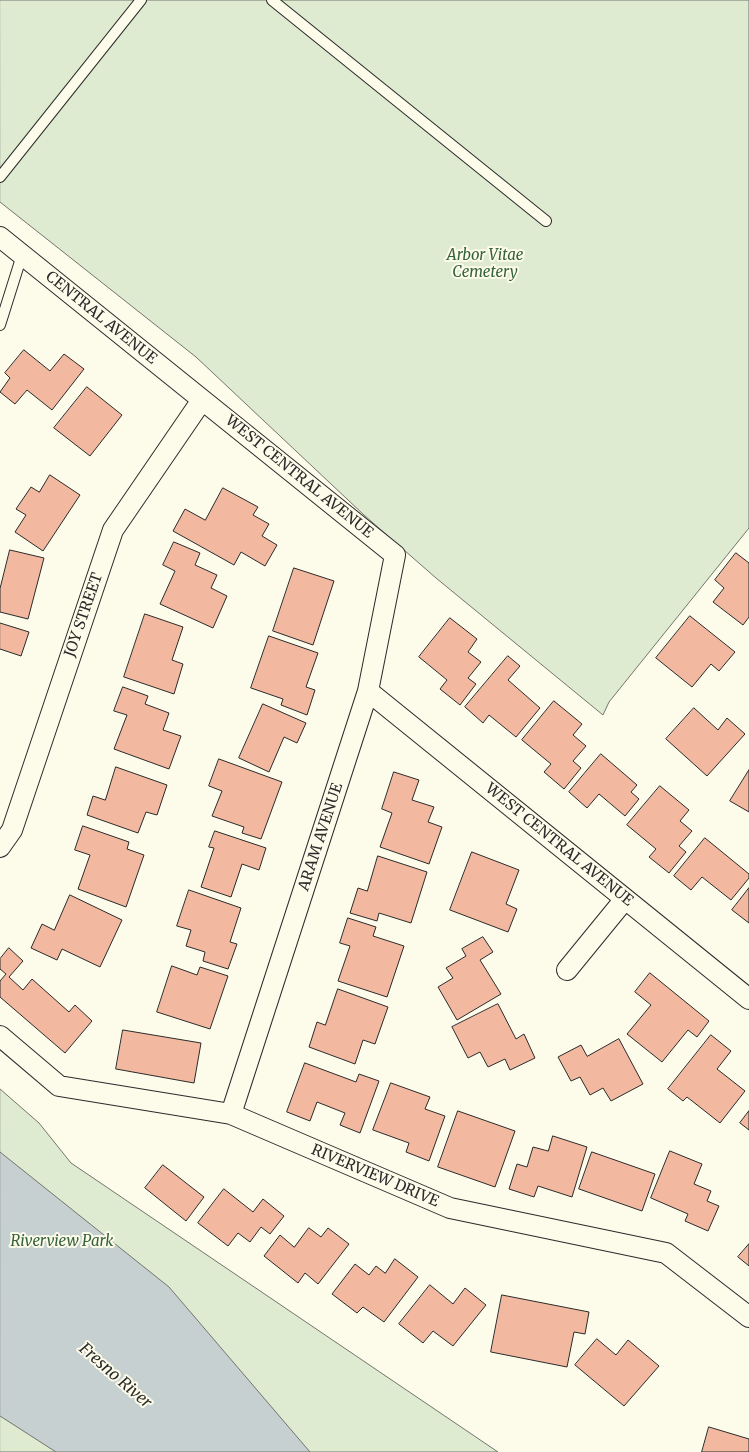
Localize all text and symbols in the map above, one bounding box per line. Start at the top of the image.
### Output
park label: Arbor Vitae Cemetery [447,247,523,282]
street label: CENTRAL AVENUE [42,268,160,368]
street label: WEST CENTRAL AVENUE [221,412,377,542]
street label: JOY STREET [61,570,107,660]
street label: WEST CENTRAL AVENUE [481,780,637,910]
street label: ARAM AVENUE [295,781,347,893]
street label: RIVERVIEW DRIVE [309,1141,441,1211]
park label: Riverview Park [10,1233,114,1251]
water label: Fresno River [75,1339,155,1413]

